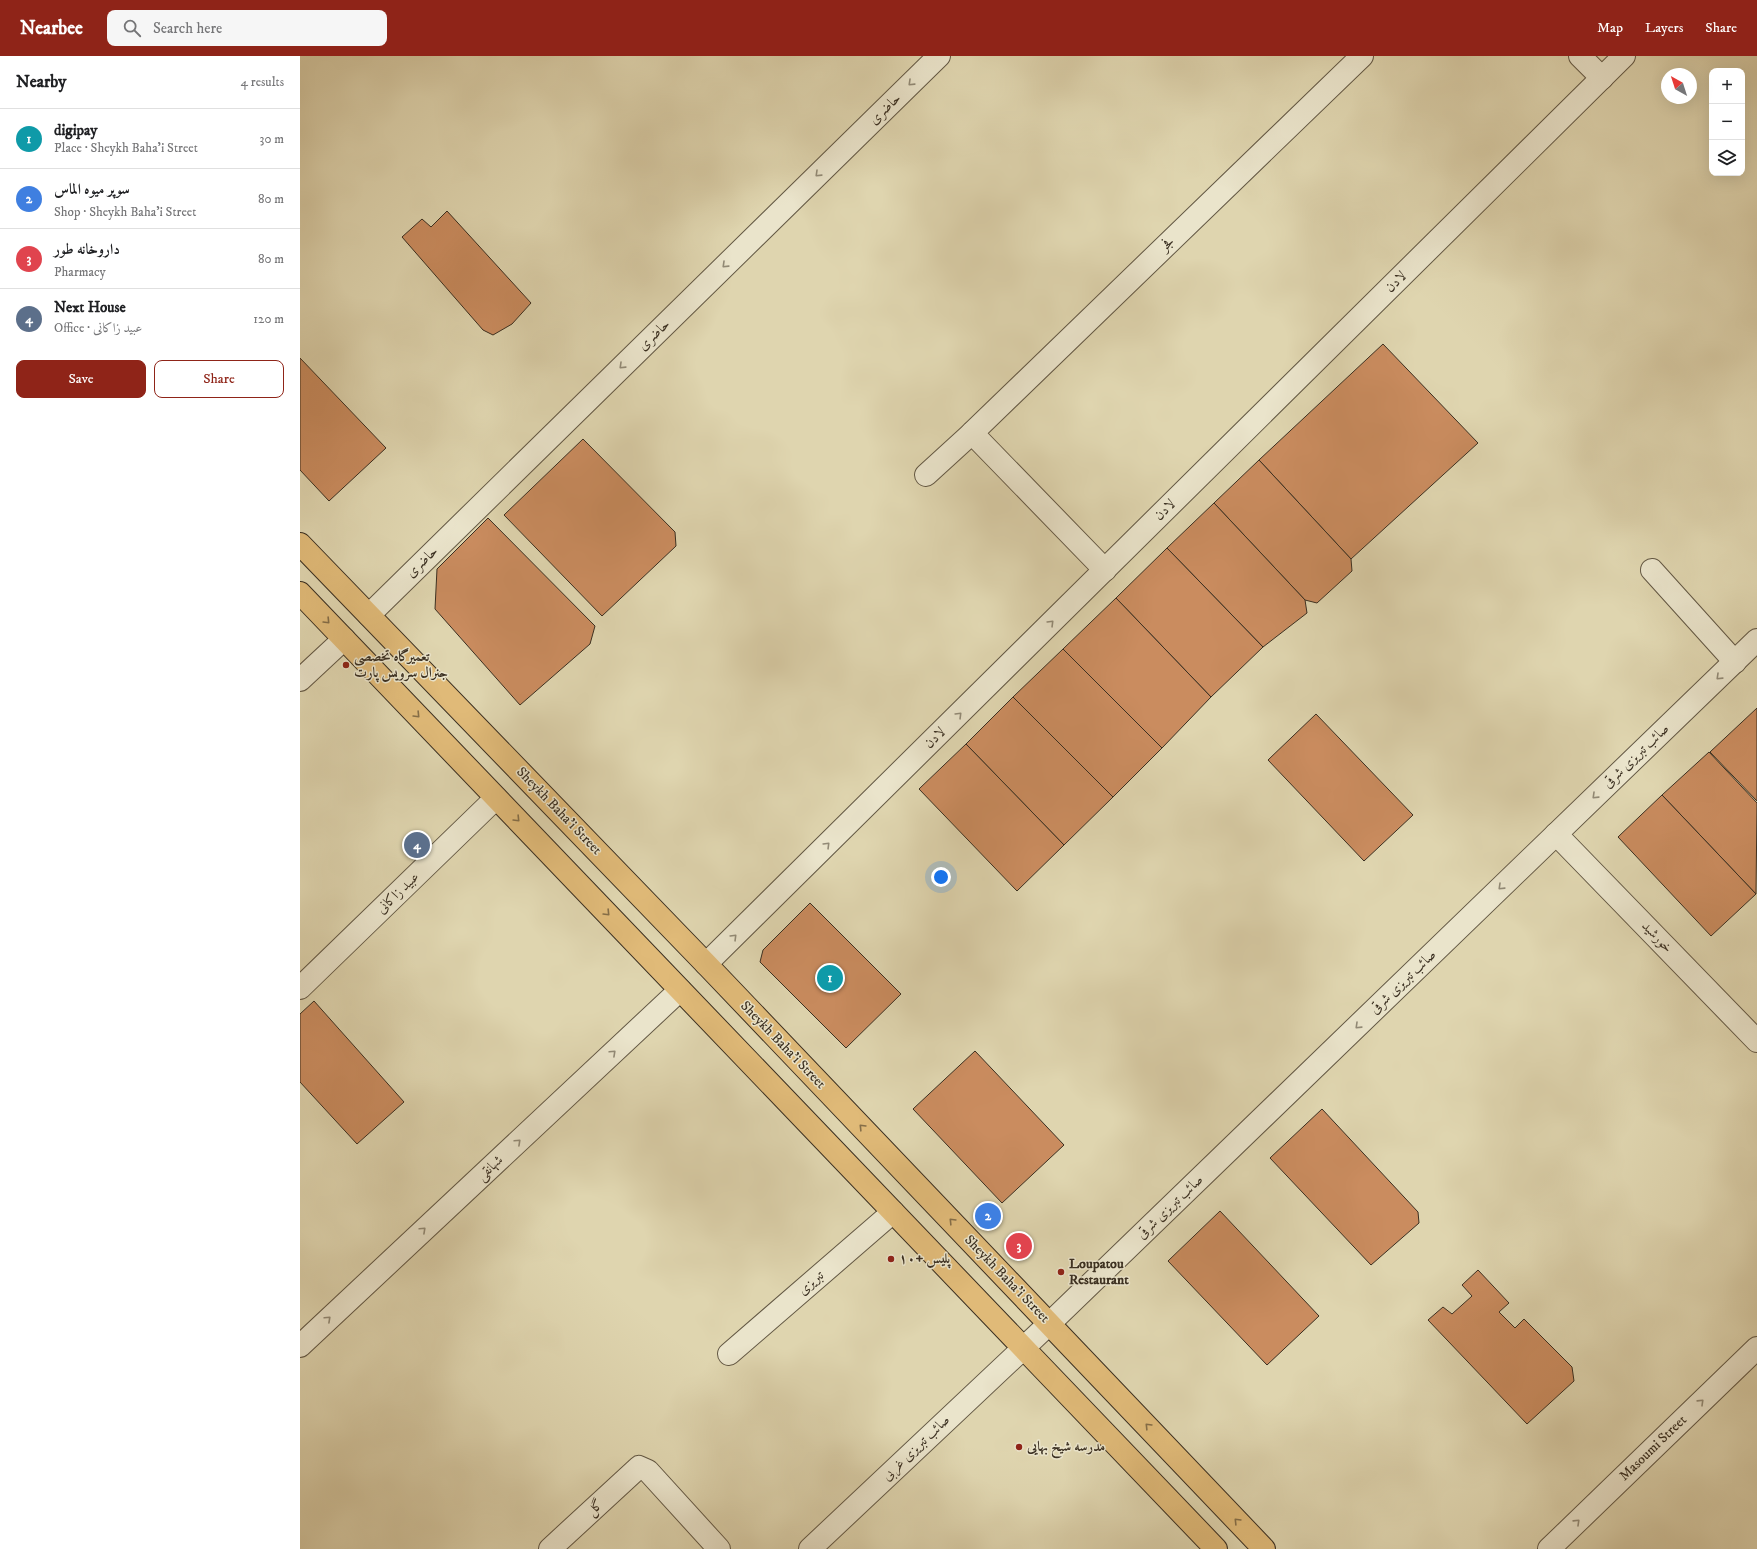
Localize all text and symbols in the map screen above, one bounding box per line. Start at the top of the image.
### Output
search box [107,10,387,46]
text: Nearbee [20,17,83,40]
icon: search [121,17,143,39]
text: Search here [153,19,222,38]
text: Map [1597,19,1623,37]
text: Layers [1645,19,1683,37]
text: Share [1705,19,1737,37]
north arrow [1661,68,1697,104]
map controls [1709,68,1745,176]
button: + [1709,68,1745,104]
text: Nearby [16,71,66,93]
text: 4 results [241,74,284,90]
one-way arrow [908,78,916,86]
street label: حاضری [865,89,905,129]
button: − [1709,104,1745,140]
text: digipay [54,121,97,140]
text: 1 [27,131,31,147]
text: 30 m [260,131,284,147]
text: Place · Sheykh Baha'i Street [54,140,198,156]
button: layers [1709,140,1745,176]
one-way arrow [815,169,823,177]
text: سوپر میوه الماس [54,180,130,199]
text: 2 [26,191,32,207]
text: 80 m [258,191,284,207]
text: Shop · Sheykh Baha'i Street [54,204,196,220]
street label: فجر [1154,233,1178,257]
text: داروخانه طور [54,240,120,259]
text: 3 [27,251,31,267]
text: 80 m [258,251,284,267]
one-way arrow [722,260,730,268]
text: Pharmacy [54,264,106,280]
street label: لادن [1381,267,1411,297]
text: Next House [54,298,126,317]
text: 4 [25,311,33,327]
text: 120 m [253,311,284,327]
street label: حاضری [634,315,674,355]
text: Office · عبید زاکانی [54,320,142,336]
button: Save [16,360,146,398]
button: Share [154,360,284,398]
one-way arrow [619,361,627,369]
street label: لادن [1150,495,1180,525]
street label: حاضری [402,542,442,582]
one-way arrow [322,616,330,624]
one-way arrow [1046,620,1054,628]
place label: تعمیرگاه تخصصی جنرال سرویس پارت [354,647,448,683]
marker: تعمیرگاه تخصصی جنرال سرویس پارت [341,660,351,670]
one-way arrow [1716,672,1724,680]
one-way arrow [412,710,420,718]
one-way arrow [954,712,962,719]
street label: صائب تبریزی شرقی [1599,720,1673,792]
street label: لادن [920,723,950,753]
street label: Sheykh Baha'i Street [512,763,606,859]
one-way arrow [1592,791,1600,799]
one-way arrow [512,814,519,822]
pin: 4 [404,830,430,860]
one-way arrow [822,842,830,850]
your location [931,867,951,887]
street label: عبید زاکانی [373,868,423,918]
one-way arrow [1499,882,1506,889]
one-way arrow [602,908,609,916]
street label: خورشید [1637,917,1677,957]
one-way arrow [729,934,737,942]
street label: صائب تبریزی شرقی [1366,946,1440,1018]
pin: 1 [817,963,843,993]
street label: Sheykh Baha'i Street [736,997,830,1093]
one-way arrow [1355,1021,1363,1028]
one-way arrow [608,1050,616,1057]
one-way arrow [859,1124,867,1132]
one-way arrow [513,1139,521,1146]
street label: شهانقی [473,1151,508,1185]
street label: صائب تبریزی شرقی [1133,1171,1207,1243]
pin: 2 [975,1201,1001,1231]
one-way arrow [949,1218,956,1226]
one-way arrow [418,1228,426,1235]
street label: Sheykh Baha'i Street [960,1231,1054,1327]
pin: 3 [1006,1231,1032,1261]
place label: پلیس +۱۰ [899,1250,952,1269]
marker: پلیس +۱۰ [886,1254,896,1264]
place label: Loupatou Restaurant [1069,1255,1129,1289]
street label: تبریزی [794,1267,828,1299]
marker: Loupatou Restaurant [1056,1267,1066,1277]
one-way arrow [324,1317,331,1324]
one-way arrow [1696,1399,1704,1407]
street label: صائب تبریزی غربی [878,1411,954,1485]
street label: Masoumi Street [1615,1411,1691,1485]
one-way arrow [1146,1424,1153,1431]
place label: مدرسه شیخ بهایی [1026,1438,1105,1459]
marker: مدرسه شیخ بهایی [1014,1442,1024,1452]
street label: گل [583,1496,608,1521]
one-way arrow [1235,1518,1242,1526]
one-way arrow [1572,1519,1580,1527]

